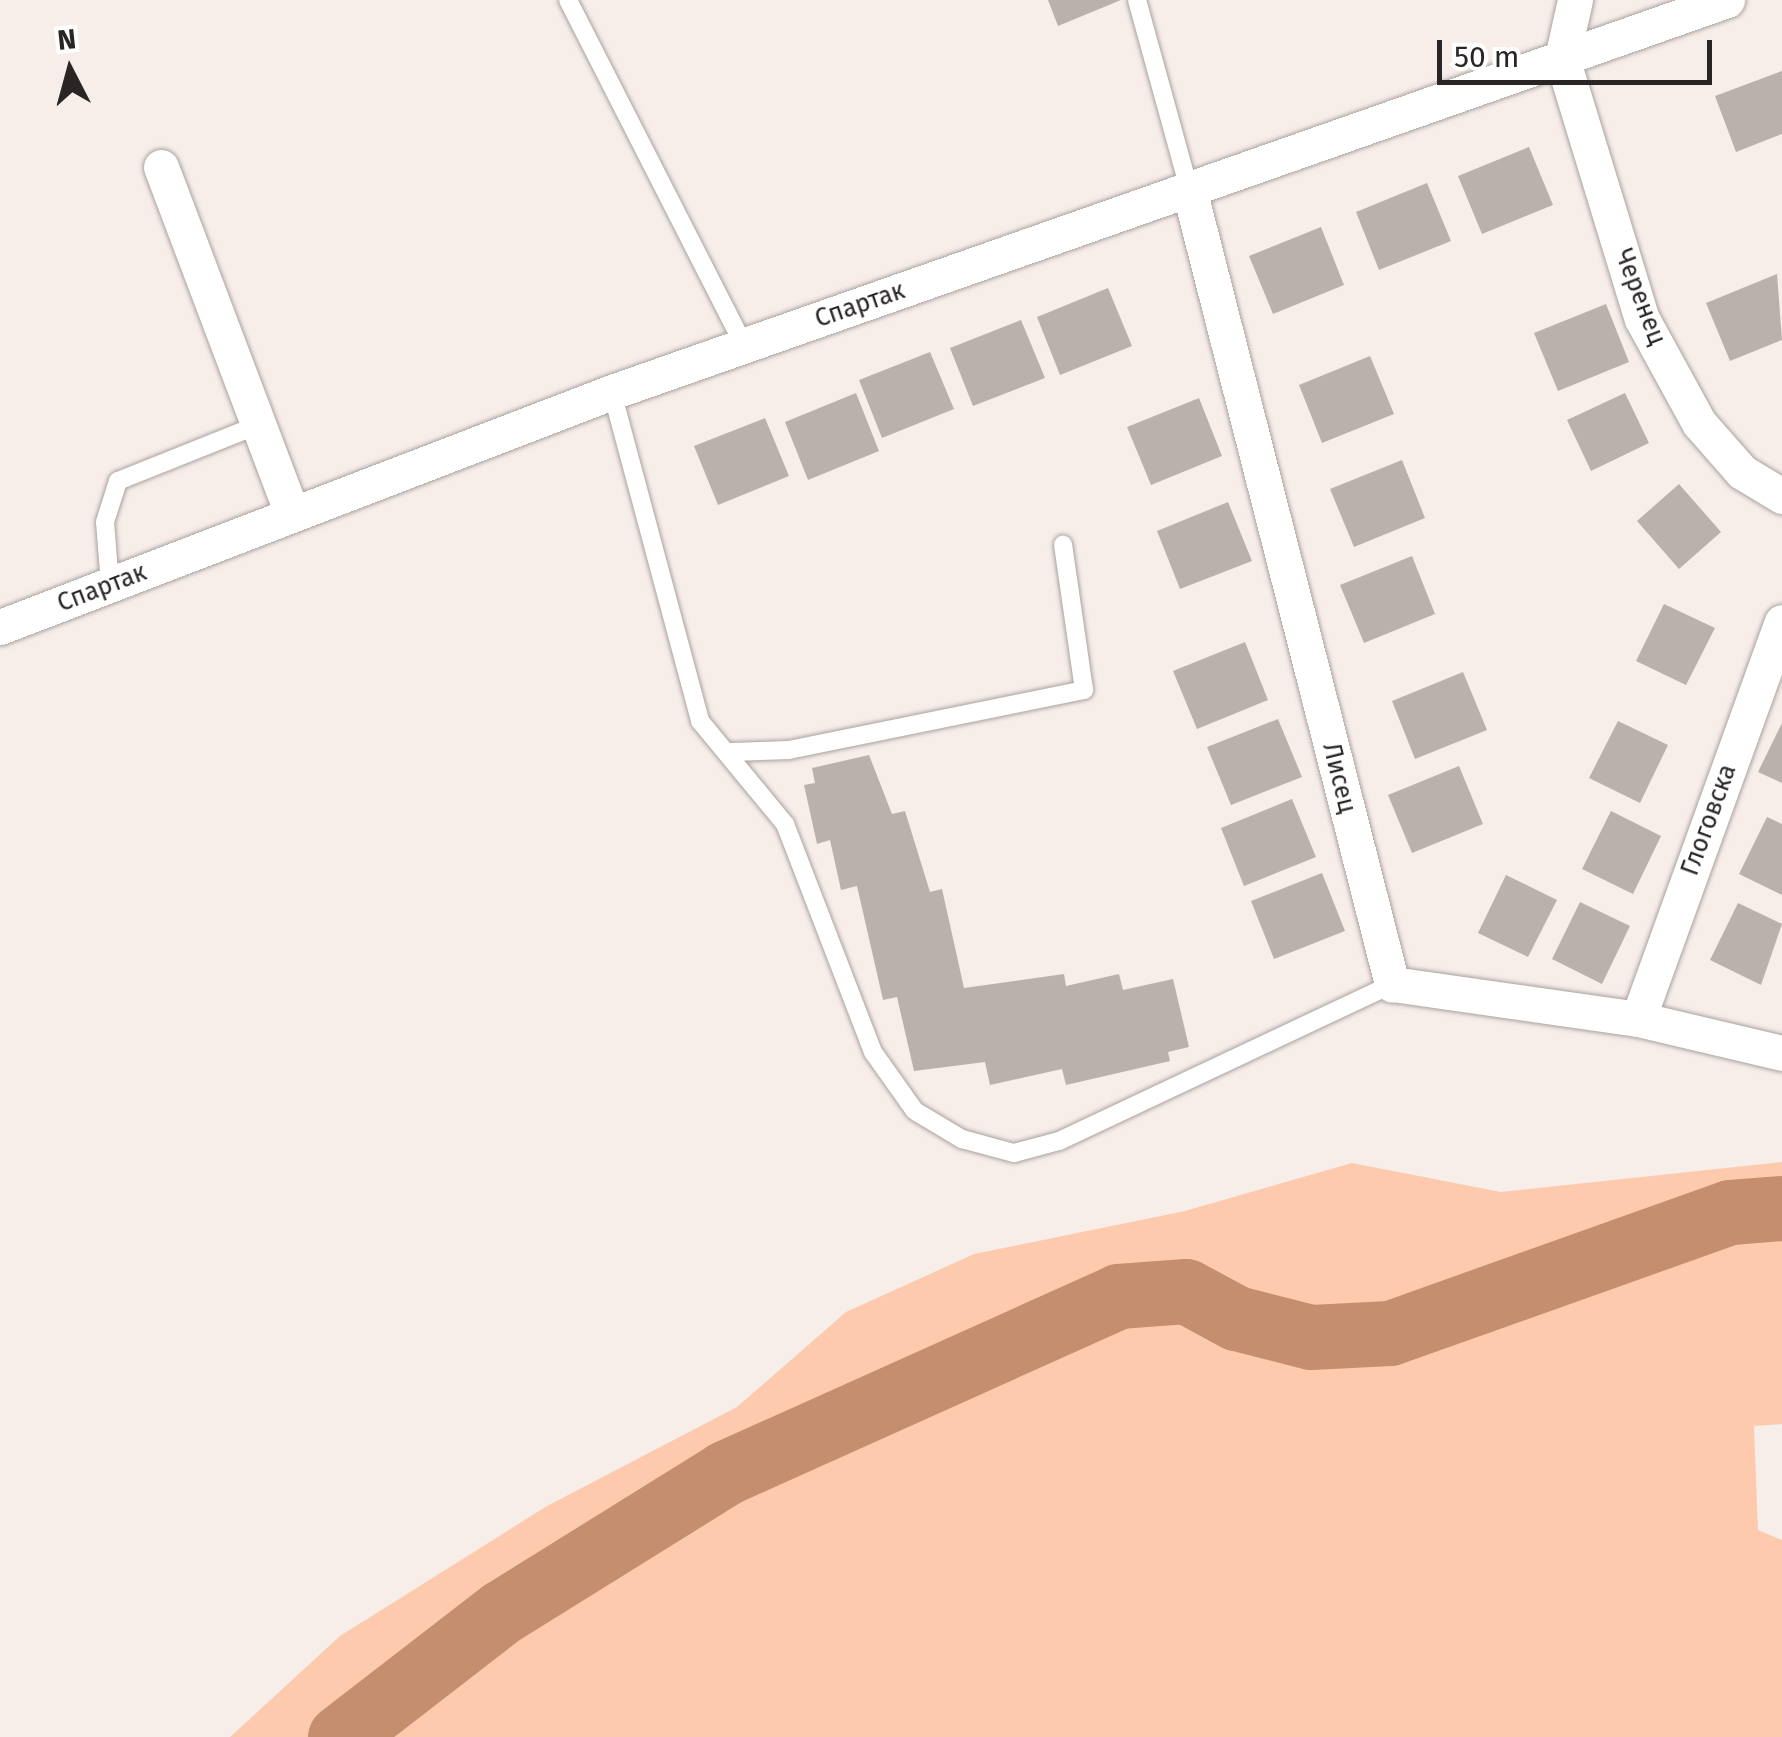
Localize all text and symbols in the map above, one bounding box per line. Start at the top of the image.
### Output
north arrow [20,20,120,120]
scale bar [1442,20,1717,82]
text: N [56,22,78,57]
text: 50 m [1454,39,1519,75]
street label: Черенец [1608,245,1672,349]
street label: Спартак [811,276,909,334]
street label: Спартак [53,557,151,619]
street label: Лисец [1316,740,1362,816]
street label: Глоговска [1675,760,1743,880]

